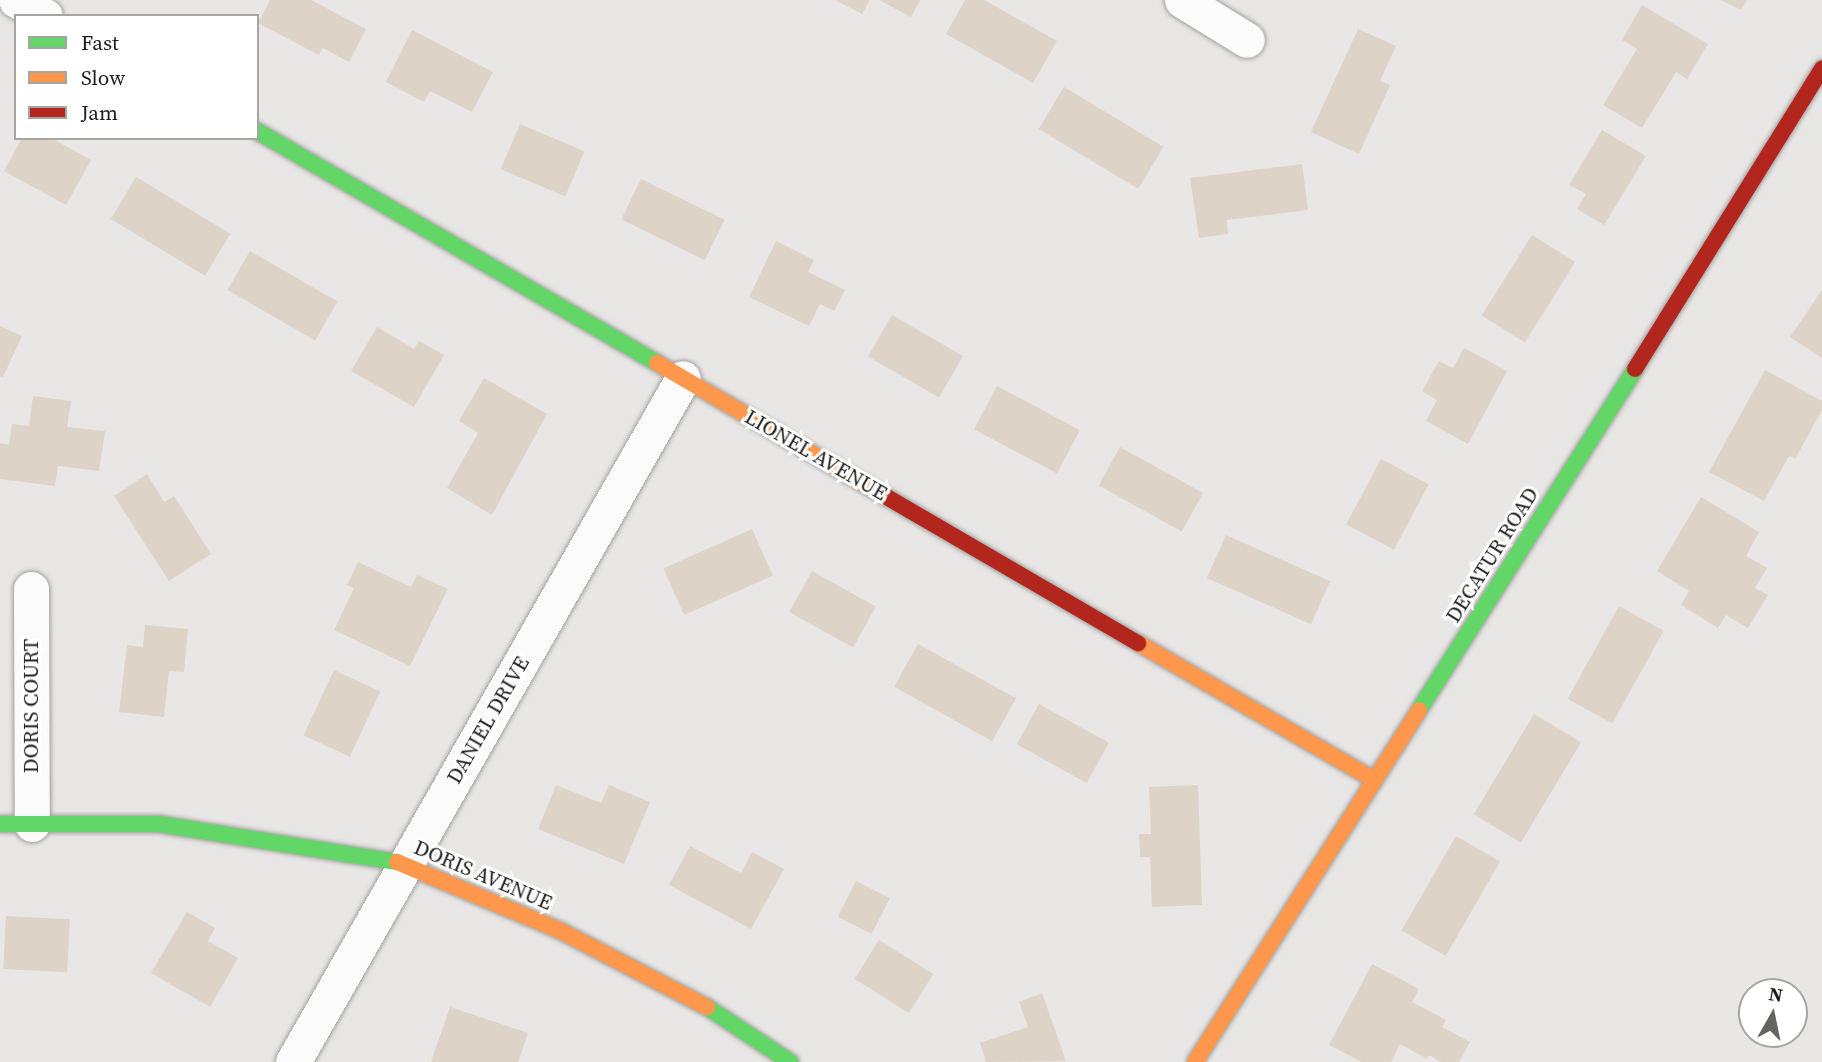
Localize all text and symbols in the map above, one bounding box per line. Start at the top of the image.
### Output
legend [14,14,259,140]
text: Fast [81,28,119,57]
text: Slow [81,63,125,92]
text: Jam [81,98,118,127]
street label: LIONEL AVENUE [740,404,892,506]
street label: DECATUR ROAD [1440,483,1544,627]
street label: DORIS COURT [18,639,44,773]
street label: DANIEL DRIVE [441,652,535,788]
street label: DORIS AVENUE [410,835,556,915]
north arrow [1738,978,1808,1048]
text: N [1767,980,1785,1008]

